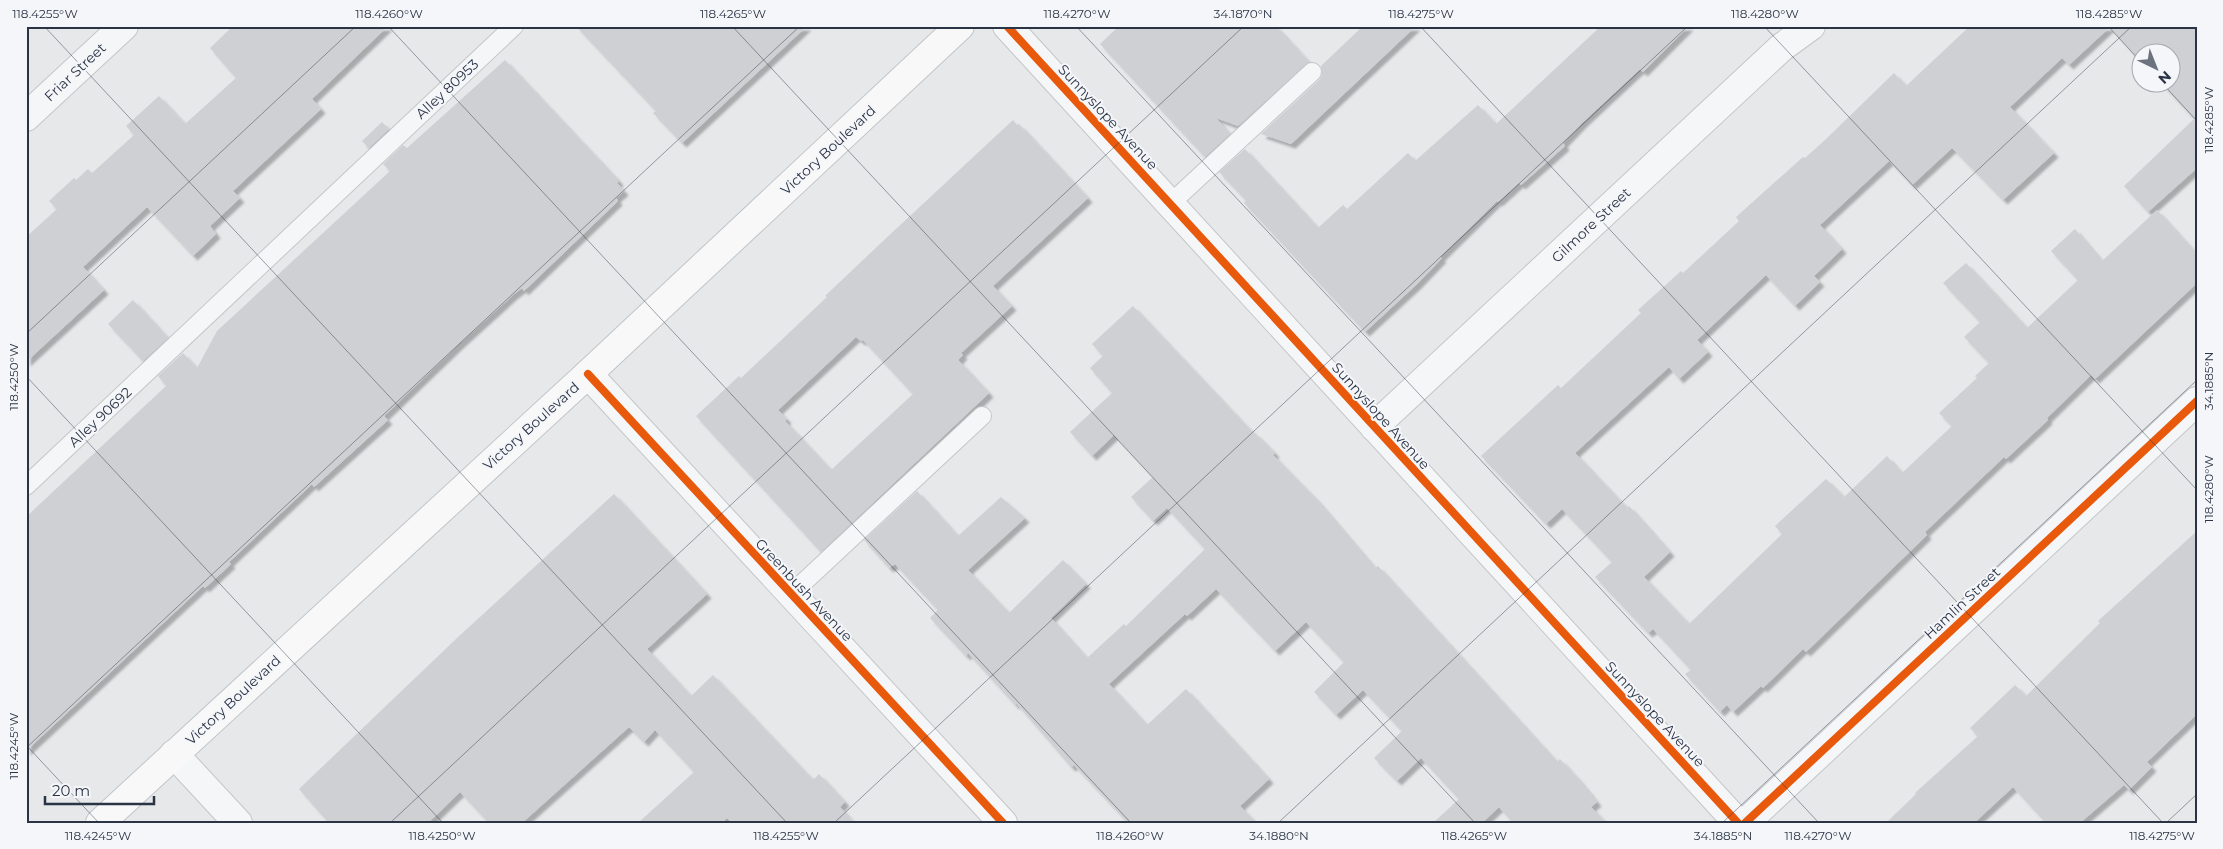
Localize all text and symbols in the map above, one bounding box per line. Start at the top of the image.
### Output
text: 118.4255°W [12,6,78,21]
text: 118.4260°W [355,6,423,21]
text: 118.4265°W [700,6,766,21]
text: 118.4270°W [1043,6,1111,21]
text: 34.1870°N [1214,6,1272,21]
text: 118.4275°W [1388,6,1454,21]
text: 118.4280°W [1731,6,1799,21]
text: 118.4285°W [2076,6,2142,21]
street label: Friar Street [40,39,110,105]
north arrow [2130,42,2180,92]
street label: Alley 80953 [412,55,482,123]
street label: Sunnyslope Avenue [1054,60,1162,174]
text: N [2155,67,2175,88]
text: 118.4285°W [2201,87,2216,153]
street label: Victory Boulevard [777,101,879,199]
street label: Gilmore Street [1548,183,1635,266]
text: 118.4250°W [6,343,21,411]
text: 34.1885°N [2201,352,2216,410]
street label: Sunnyslope Avenue [1328,359,1434,473]
street label: Victory Boulevard [479,378,583,474]
street label: Alley 90692 [65,383,135,451]
text: 118.4280°W [2201,455,2216,523]
street label: Greenbush Avenue [752,535,856,645]
street label: Hamlin Street [1920,563,2004,643]
street label: Victory Boulevard [182,651,284,749]
street label: Sunnyslope Avenue [1601,657,1709,771]
text: 118.4245°W [6,713,21,779]
scale bar [45,774,154,806]
text: 20 m [52,781,90,800]
text: 118.4245°W [65,828,131,843]
text: 118.4250°W [408,828,476,843]
text: 118.4255°W [753,828,819,843]
text: 118.4260°W [1096,828,1164,843]
text: 34.1880°N [1249,828,1309,843]
text: 118.4265°W [1441,828,1507,843]
text: 34.1885°N [1694,828,1752,843]
text: 118.4270°W [1784,828,1852,843]
text: 118.4275°W [2129,828,2195,843]

